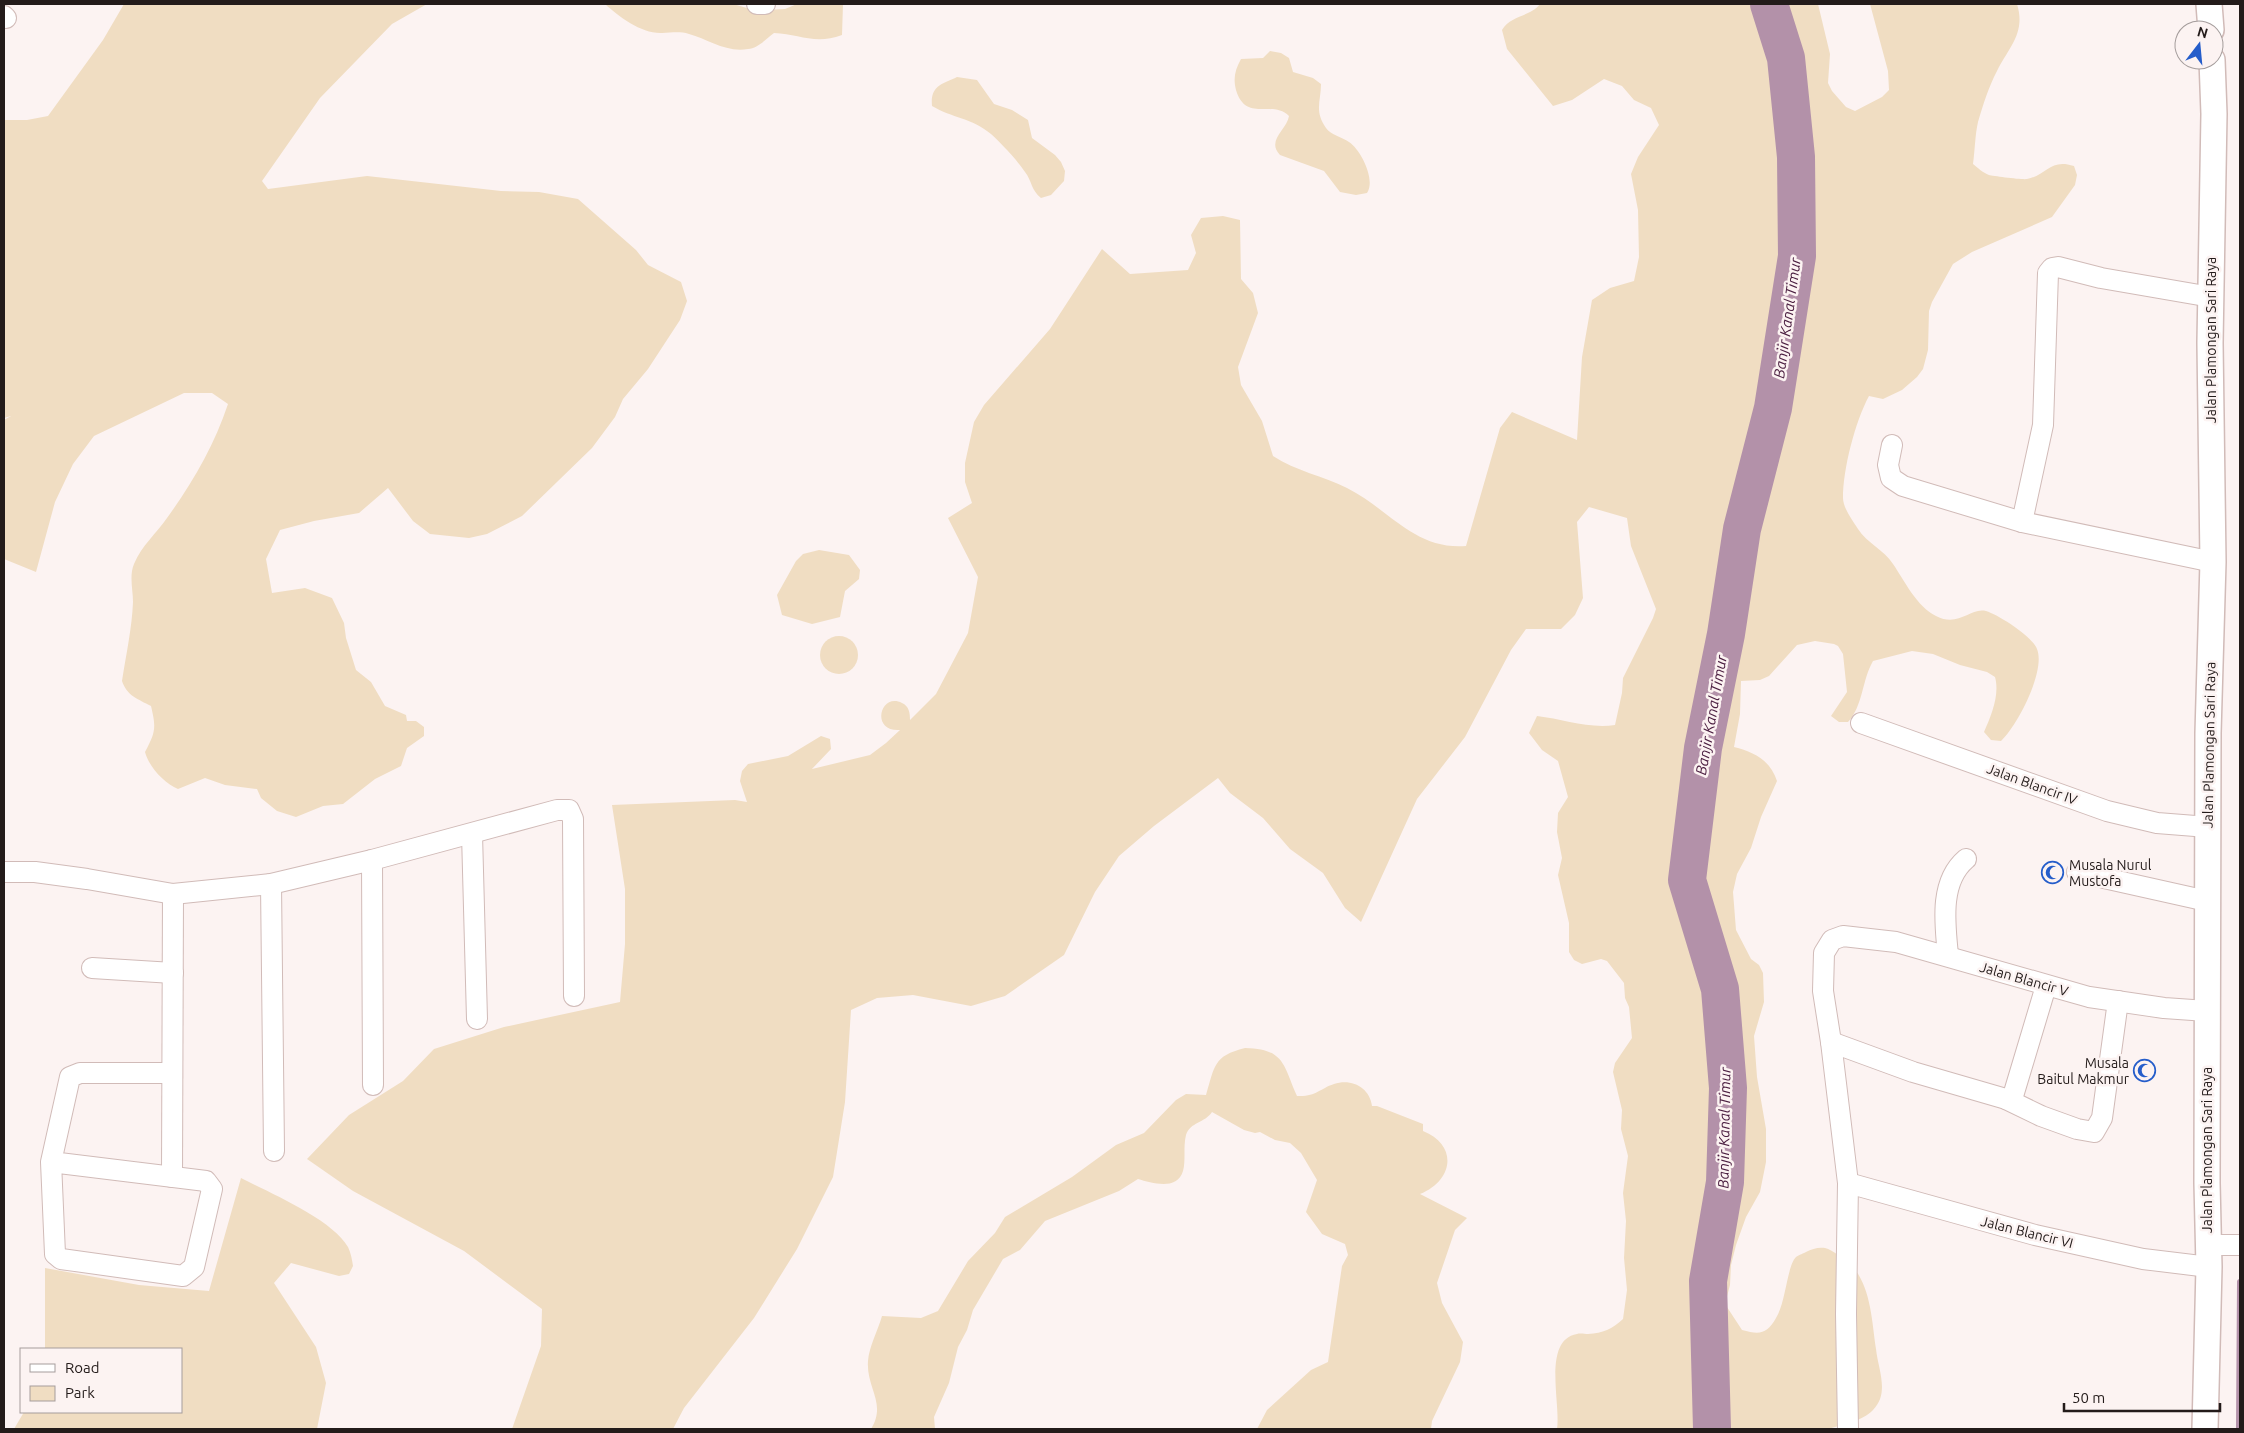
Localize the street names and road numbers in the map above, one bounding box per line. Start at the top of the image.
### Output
street label: Jalan Plamongan Sari Raya [2203,257,2219,423]
street label: Jalan Plamongan Sari Raya [2200,662,2218,828]
street label: Jalan Blancir IV [1985,760,2079,808]
street label: Jalan Blancir V [1978,959,2070,999]
street label: Jalan Plamongan Sari Raya [2199,1067,2215,1233]
street label: Jalan Blancir VI [1979,1213,2075,1251]

